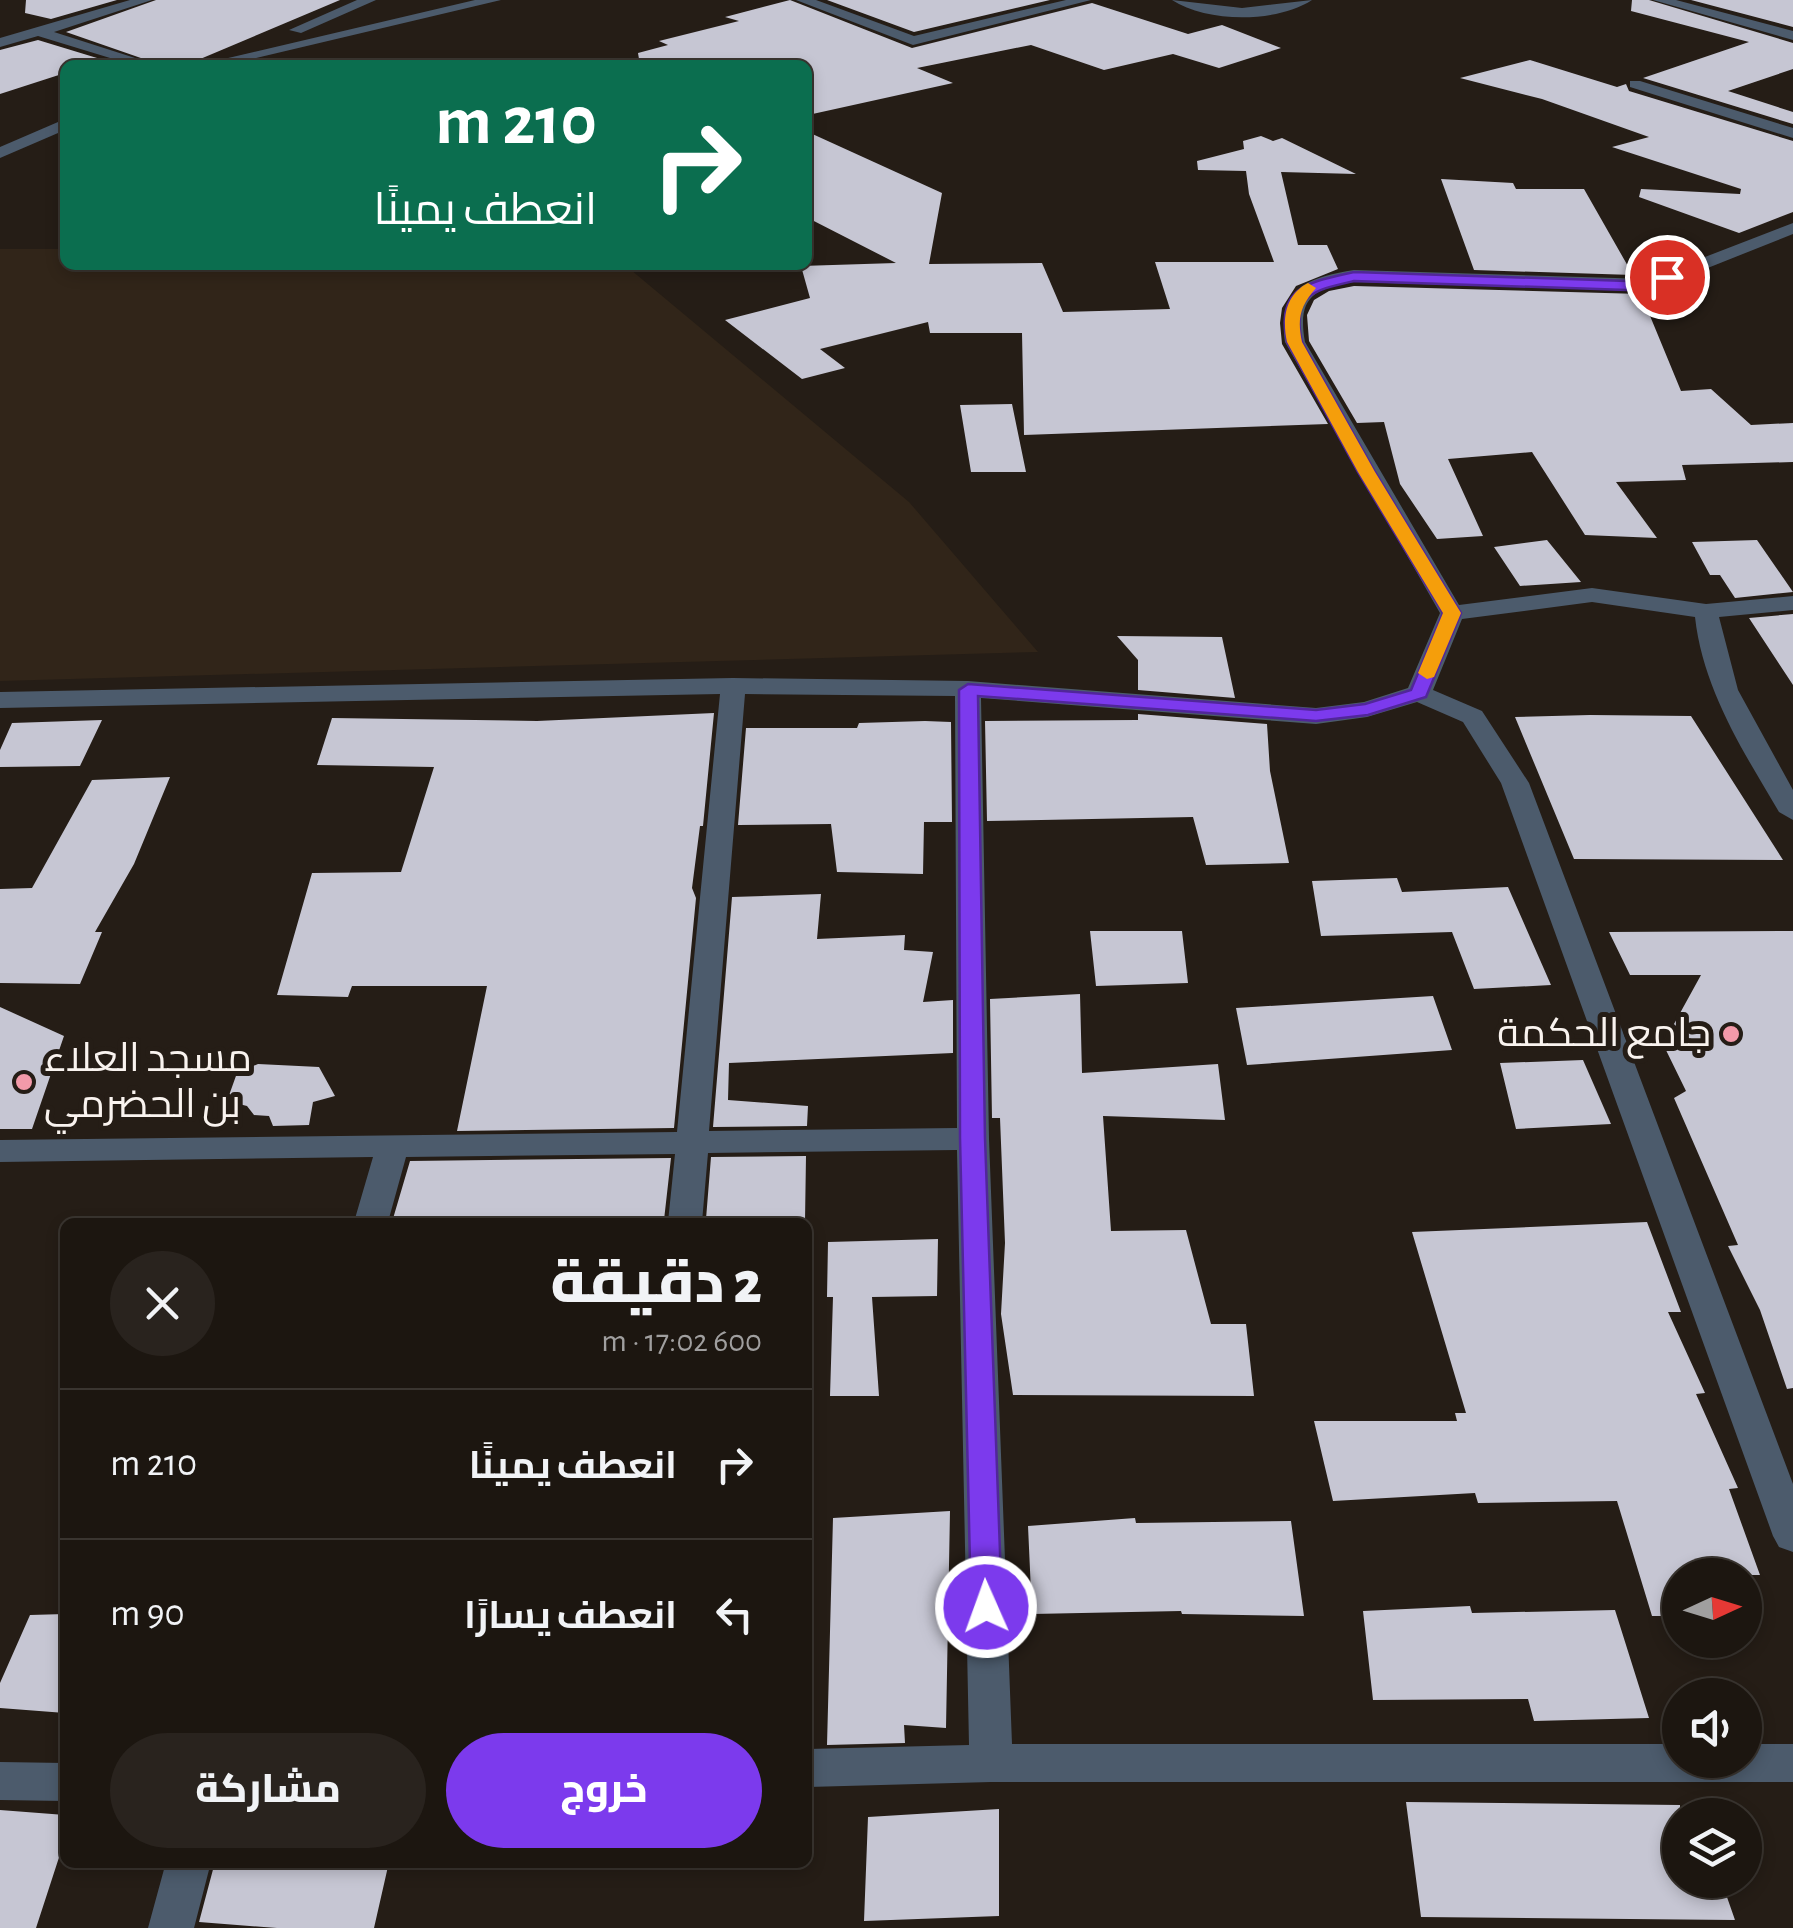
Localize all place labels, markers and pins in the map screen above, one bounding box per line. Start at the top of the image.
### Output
pin [1625,235,1710,320]
place label: جامع الحكمة [1497,1014,1711,1059]
marker: جامع الحكمة [1720,1023,1742,1045]
place label: مسجد العلاء بن الحضرمي [44,1039,252,1134]
marker: مسجد العلاء بن الحضرمي [13,1071,35,1093]

